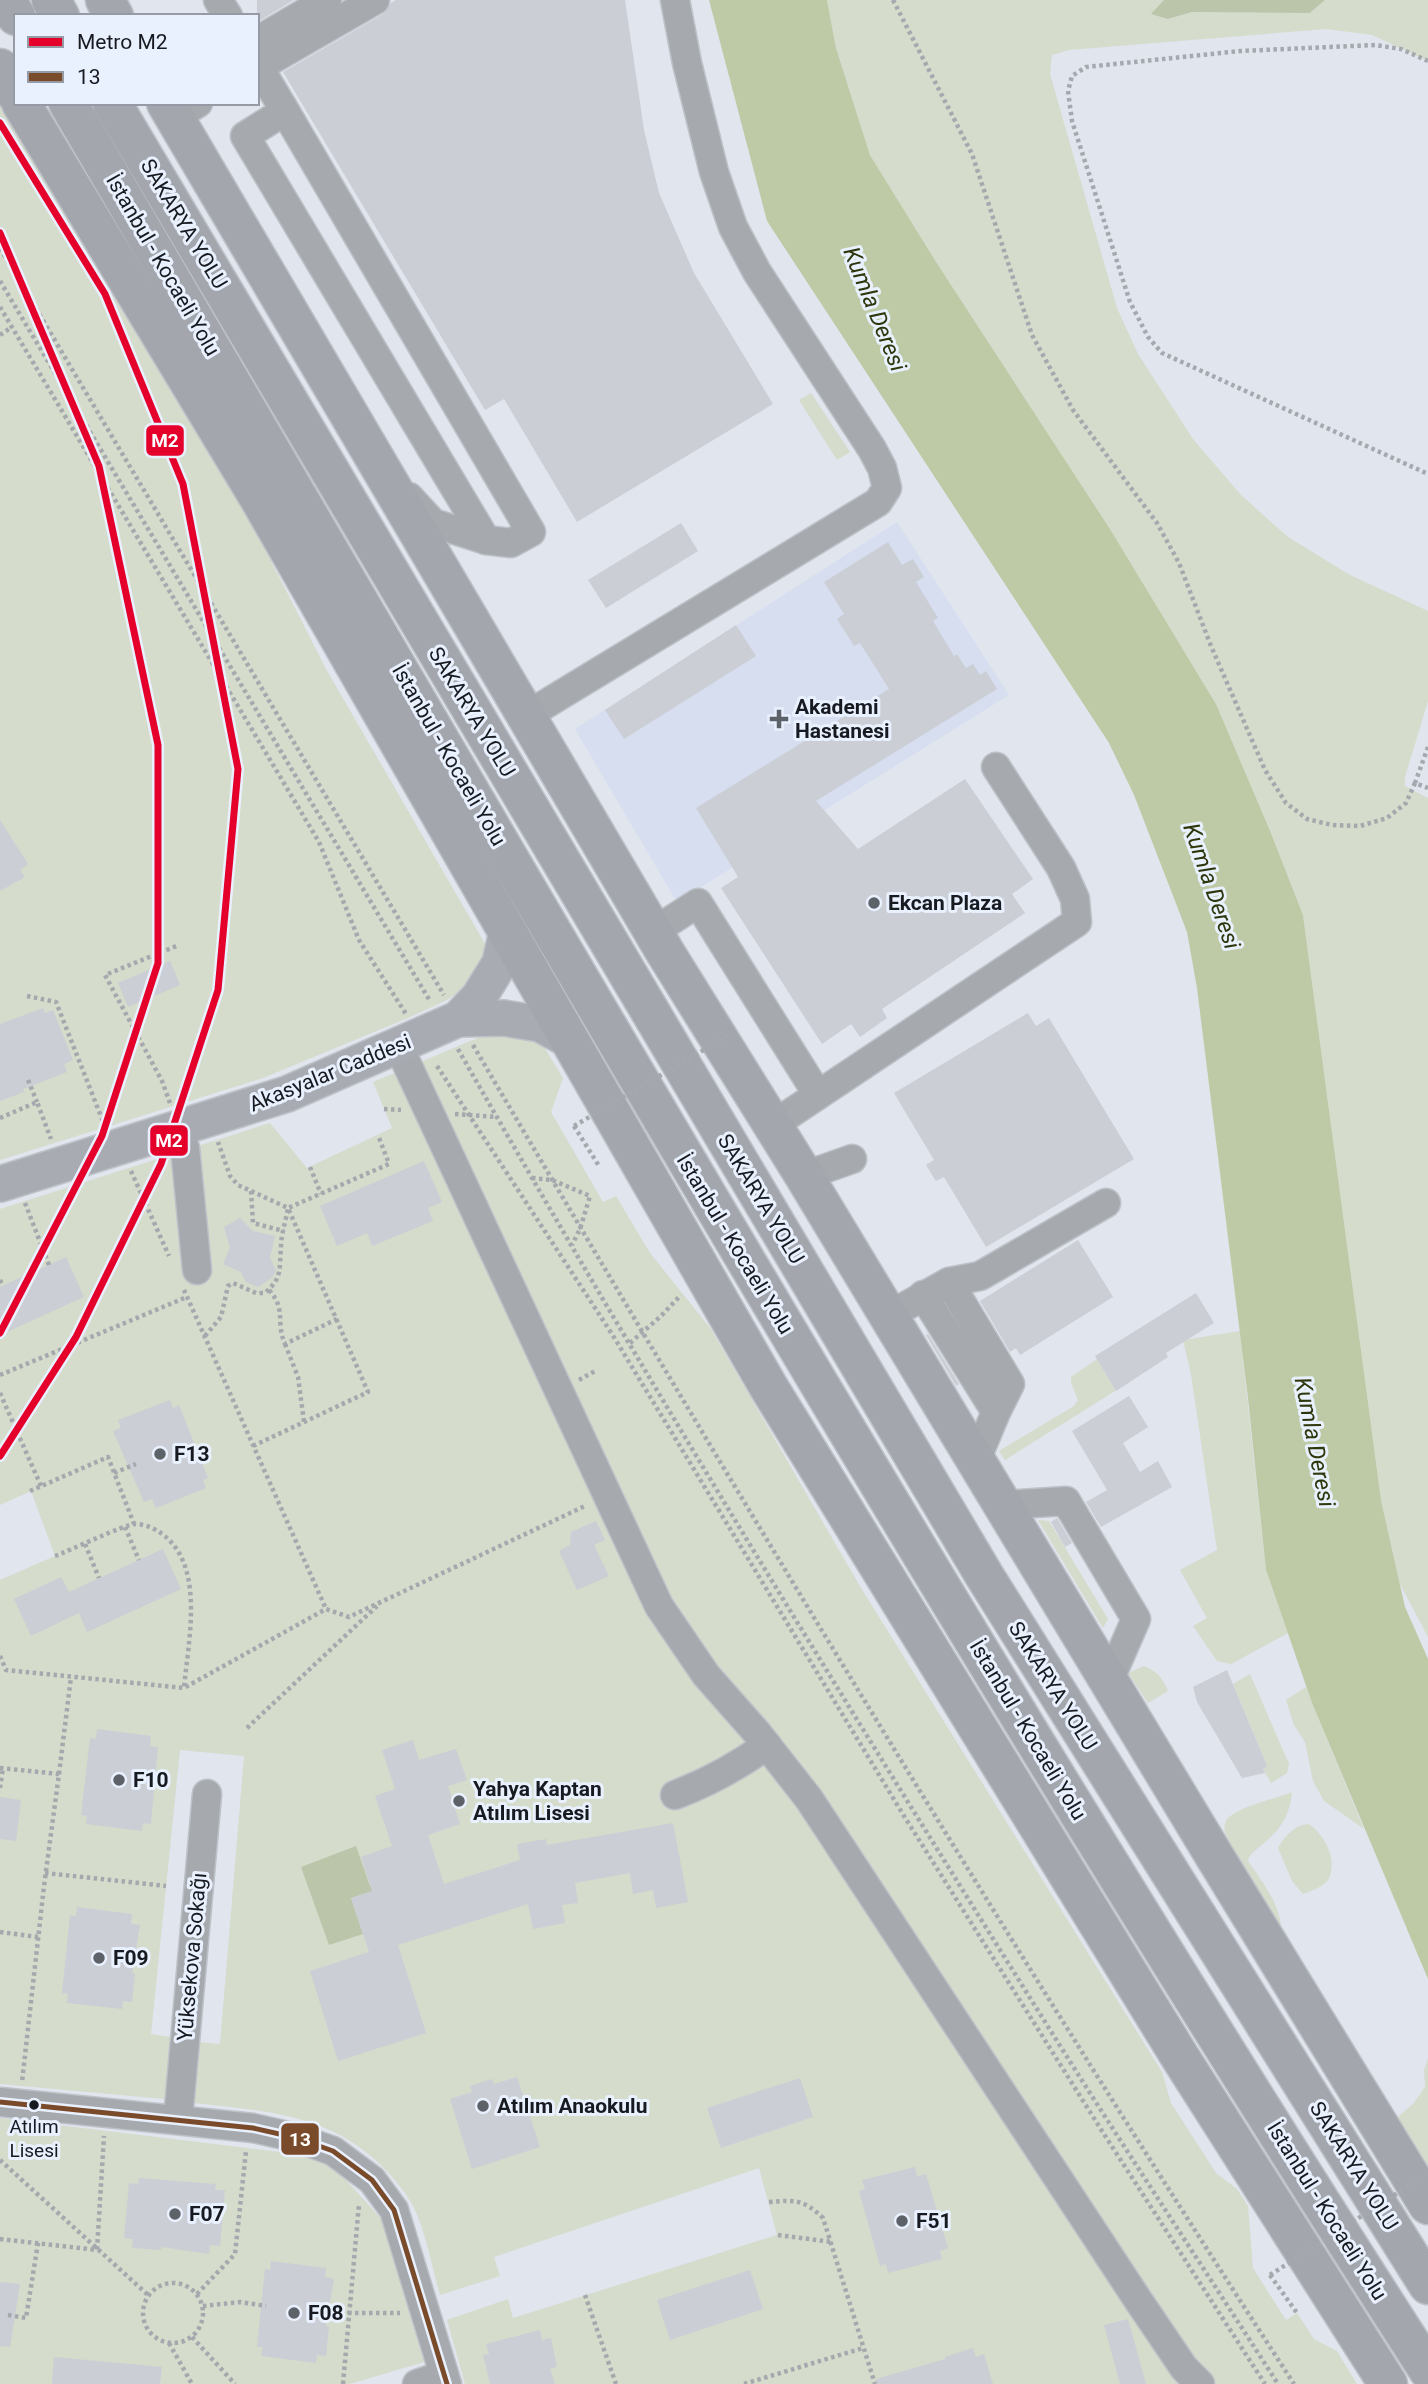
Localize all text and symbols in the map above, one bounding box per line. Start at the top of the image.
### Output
legend [14,14,259,105]
text: Metro M2 [77,30,168,54]
text: 13 [77,65,101,89]
street label: SAKARYA YOLU [136,155,232,293]
street label: İstanbul - Kocaeli Yolu [101,170,225,360]
water label: Kumla Deresi [837,243,912,376]
line badge: M2 [145,424,185,457]
text: M2 [151,429,179,452]
street label: SAKARYA YOLU [424,643,520,781]
street label: İstanbul - Kocaeli Yolu [387,660,511,850]
place label: Akademi Hastanesi [795,695,890,743]
marker: Akademi Hastanesi [769,709,789,729]
water label: Kumla Deresi [1177,820,1246,953]
place label: Ekcan Plaza [888,891,1002,915]
marker: Ekcan Plaza [866,895,882,911]
street label: Akasyalar Caddesi [246,1030,414,1116]
line badge: M2 [149,1124,189,1157]
text: M2 [155,1129,183,1152]
street label: SAKARYA YOLU [713,1130,809,1268]
street label: İstanbul - Kocaeli Yolu [672,1150,798,1338]
water label: Kumla Deresi [1289,1375,1340,1510]
place label: F13 [174,1442,210,1466]
marker: F13 [152,1446,168,1462]
street label: SAKARYA YOLU [1004,1617,1102,1755]
street label: İstanbul - Kocaeli Yolu [965,1636,1091,1824]
place label: F10 [133,1768,169,1792]
marker: F10 [111,1772,127,1788]
place label: Yahya Kaptan Atılım Lisesi [473,1777,602,1825]
marker: Yahya Kaptan Atılım Lisesi [451,1793,467,1809]
street label: Yüksekova Sokağı [173,1872,211,2042]
place label: F09 [113,1946,149,1970]
marker: F09 [91,1950,107,1966]
place label: Atılım Anaokulu [497,2094,647,2118]
street label: SAKARYA YOLU [1305,2097,1403,2235]
marker: Atılım Lisesi [27,2098,41,2112]
marker: Atılım Anaokulu [475,2098,491,2114]
place label: Atılım Lisesi [9,2115,59,2162]
street label: İstanbul - Kocaeli Yolu [1262,2117,1392,2305]
line badge: 13 [280,2122,320,2156]
text: 13 [289,2128,311,2151]
place label: F07 [189,2202,225,2226]
marker: F07 [167,2206,183,2222]
place label: F51 [916,2209,952,2233]
marker: F51 [894,2213,910,2229]
place label: F08 [308,2301,344,2325]
marker: F08 [286,2305,302,2321]

